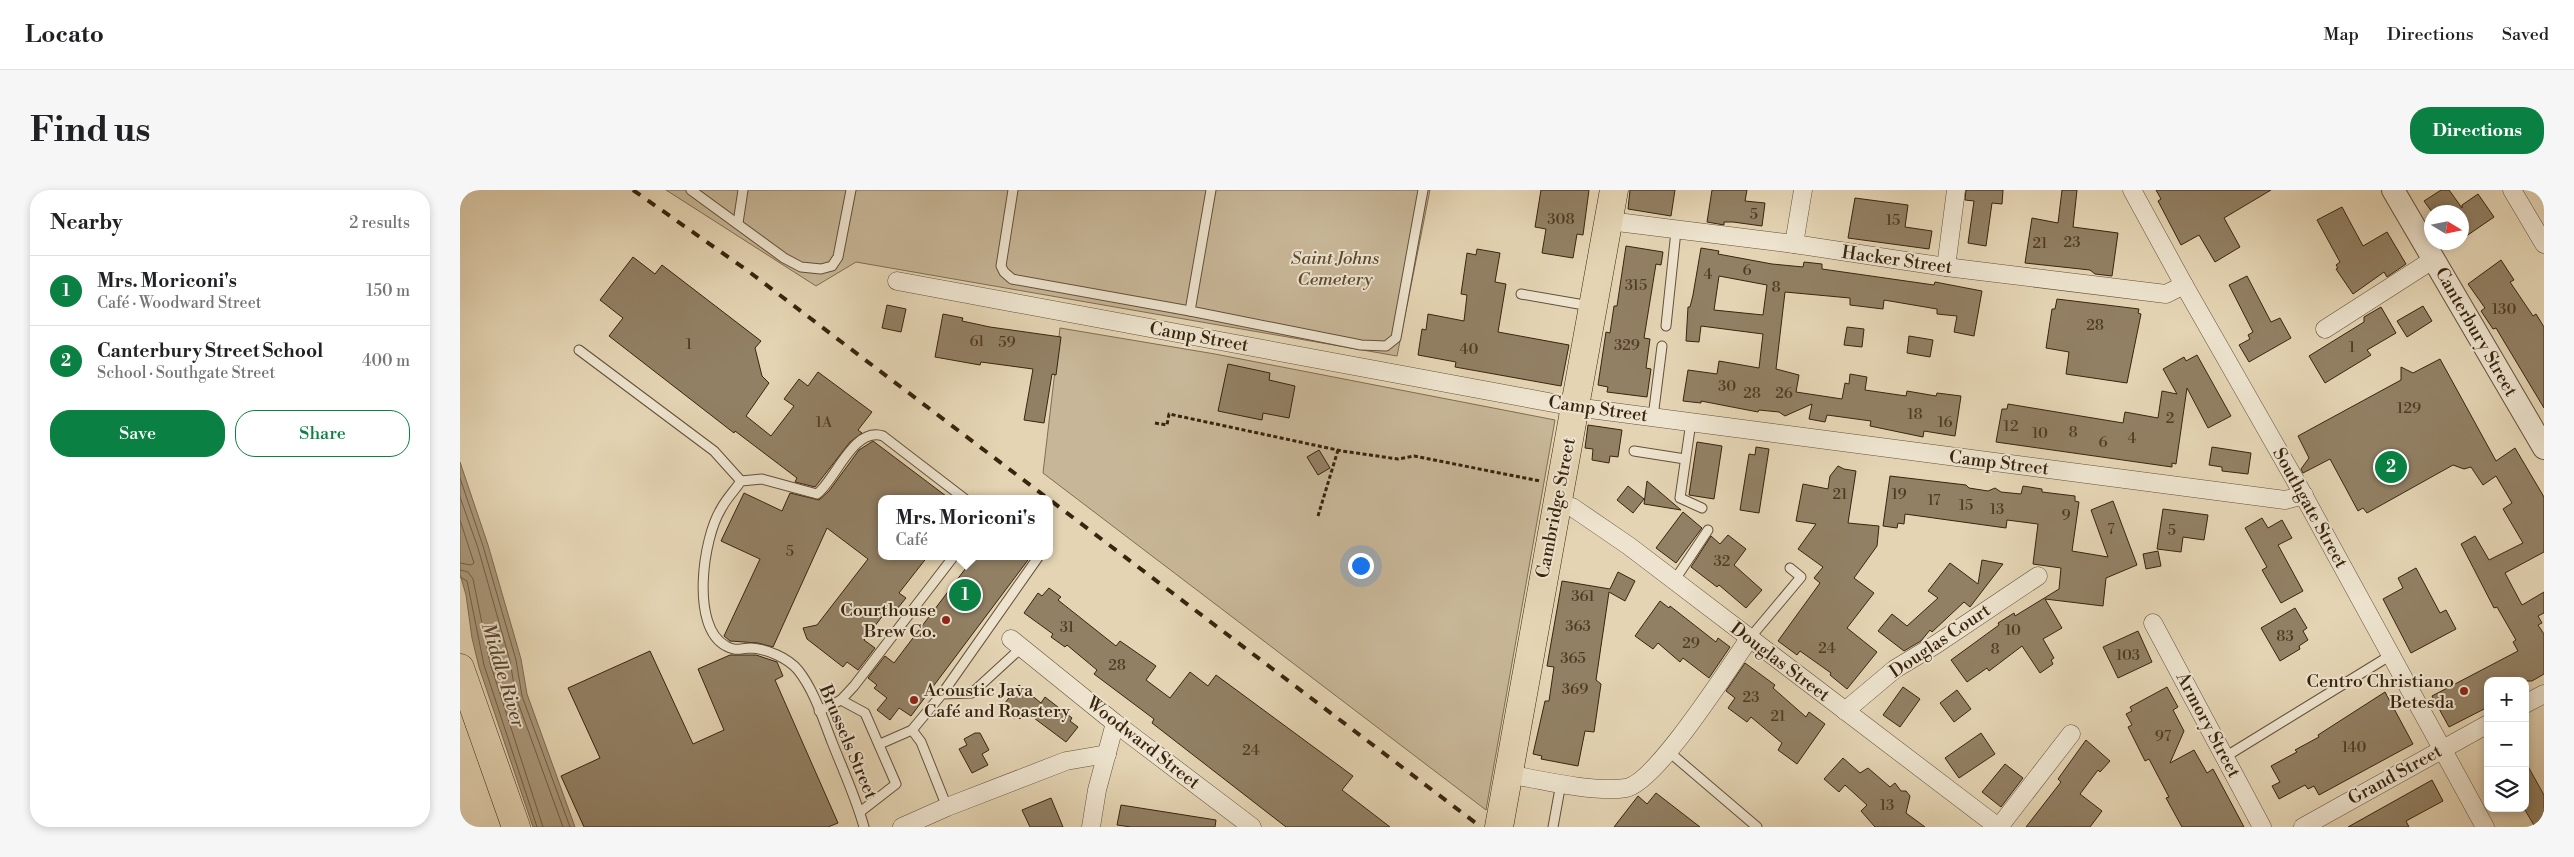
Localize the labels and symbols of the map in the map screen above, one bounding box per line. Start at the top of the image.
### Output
house number: 5 [1750,205,1758,224]
north arrow [2424,205,2469,250]
house number: 308 [1547,210,1575,229]
house number: 15 [1886,211,1900,230]
house number: 23 [2064,233,2080,252]
house number: 21 [2032,234,2048,253]
street label: Hacker Street [1840,241,1954,279]
park label: Saint Johns Cemetery [1291,247,1379,291]
house number: 6 [1742,261,1752,280]
street label: Canterbury Street [2430,263,2523,401]
house number: 4 [1704,265,1713,284]
house number: 315 [1625,276,1647,295]
house number: 8 [1771,278,1781,297]
house number: 130 [2492,300,2516,319]
house number: 28 [2086,316,2104,335]
street label: Camp Street [1148,317,1251,357]
house number: 61 [969,332,985,351]
house number: 59 [998,333,1016,352]
house number: 1 [686,335,693,354]
house number: 329 [1614,336,1640,355]
house number: 1 [2349,338,2356,357]
house number: 40 [1460,340,1478,359]
house number: 30 [1718,377,1736,396]
house number: 28 [1743,384,1761,403]
house number: 26 [1775,384,1793,403]
street label: Camp Street [1547,391,1650,427]
house number: 129 [2397,399,2421,418]
house number: 18 [1907,405,1923,424]
house number: 2 [2166,409,2174,428]
house number: 1A [816,413,833,432]
house number: 16 [1937,413,1953,432]
house number: 12 [2003,417,2019,436]
house number: 8 [2068,423,2078,442]
house number: 10 [2032,424,2048,443]
house number: 4 [2128,429,2137,448]
house number: 6 [2098,433,2108,452]
street label: Cambridge Street [1531,435,1581,580]
street label: Southgate Street [2267,444,2353,573]
street label: Camp Street [1948,445,2051,481]
pin: 2 [2375,448,2407,486]
house number: 21 [1832,485,1848,504]
house number: 19 [1891,485,1907,504]
house number: 17 [1927,491,1941,510]
house number: 15 [1959,496,1973,515]
house number: 13 [1990,500,2004,519]
house number: 9 [2061,506,2071,525]
house number: 7 [2107,520,2115,539]
house number: 5 [2168,521,2176,540]
house number: 5 [786,542,794,561]
house number: 32 [1714,552,1730,571]
your location [1348,553,1374,579]
pin: 1 [949,576,981,614]
house number: 361 [1571,587,1595,606]
street label: Douglas Court [1885,598,1995,683]
place label: Courthouse Brew Co. [840,599,936,643]
marker: Courthouse Brew Co. [940,614,952,626]
house number: 363 [1565,617,1591,636]
street label: Douglas Street [1726,617,1835,707]
house number: 31 [1060,618,1075,637]
water label: Middle River [476,620,531,731]
house number: 10 [2005,621,2021,640]
house number: 83 [2276,627,2294,646]
house number: 29 [1682,634,1700,653]
house number: 24 [1818,639,1836,658]
house number: 8 [1990,640,2000,659]
house number: 103 [2116,646,2140,665]
house number: 365 [1560,649,1586,668]
house number: 28 [1108,656,1126,675]
street label: Armory Street [2170,667,2246,782]
place label: Centro Christiano Betesda [2307,670,2455,714]
place label: Acoustic Java Café and Roastery [923,679,1070,723]
house number: 369 [1562,680,1588,699]
street label: Brussels Street [813,681,883,803]
marker: Centro Christiano Betesda [2458,685,2470,697]
house number: 23 [1743,688,1759,707]
street label: Woodward Street [1081,691,1205,795]
marker: Acoustic Java Café and Roastery [908,694,920,706]
house number: 21 [1770,707,1786,726]
house number: 97 [2155,727,2172,746]
house number: 140 [2342,738,2366,757]
street label: Grand Street [2344,740,2446,810]
house number: 24 [1242,741,1260,760]
house number: 13 [1880,796,1894,815]

